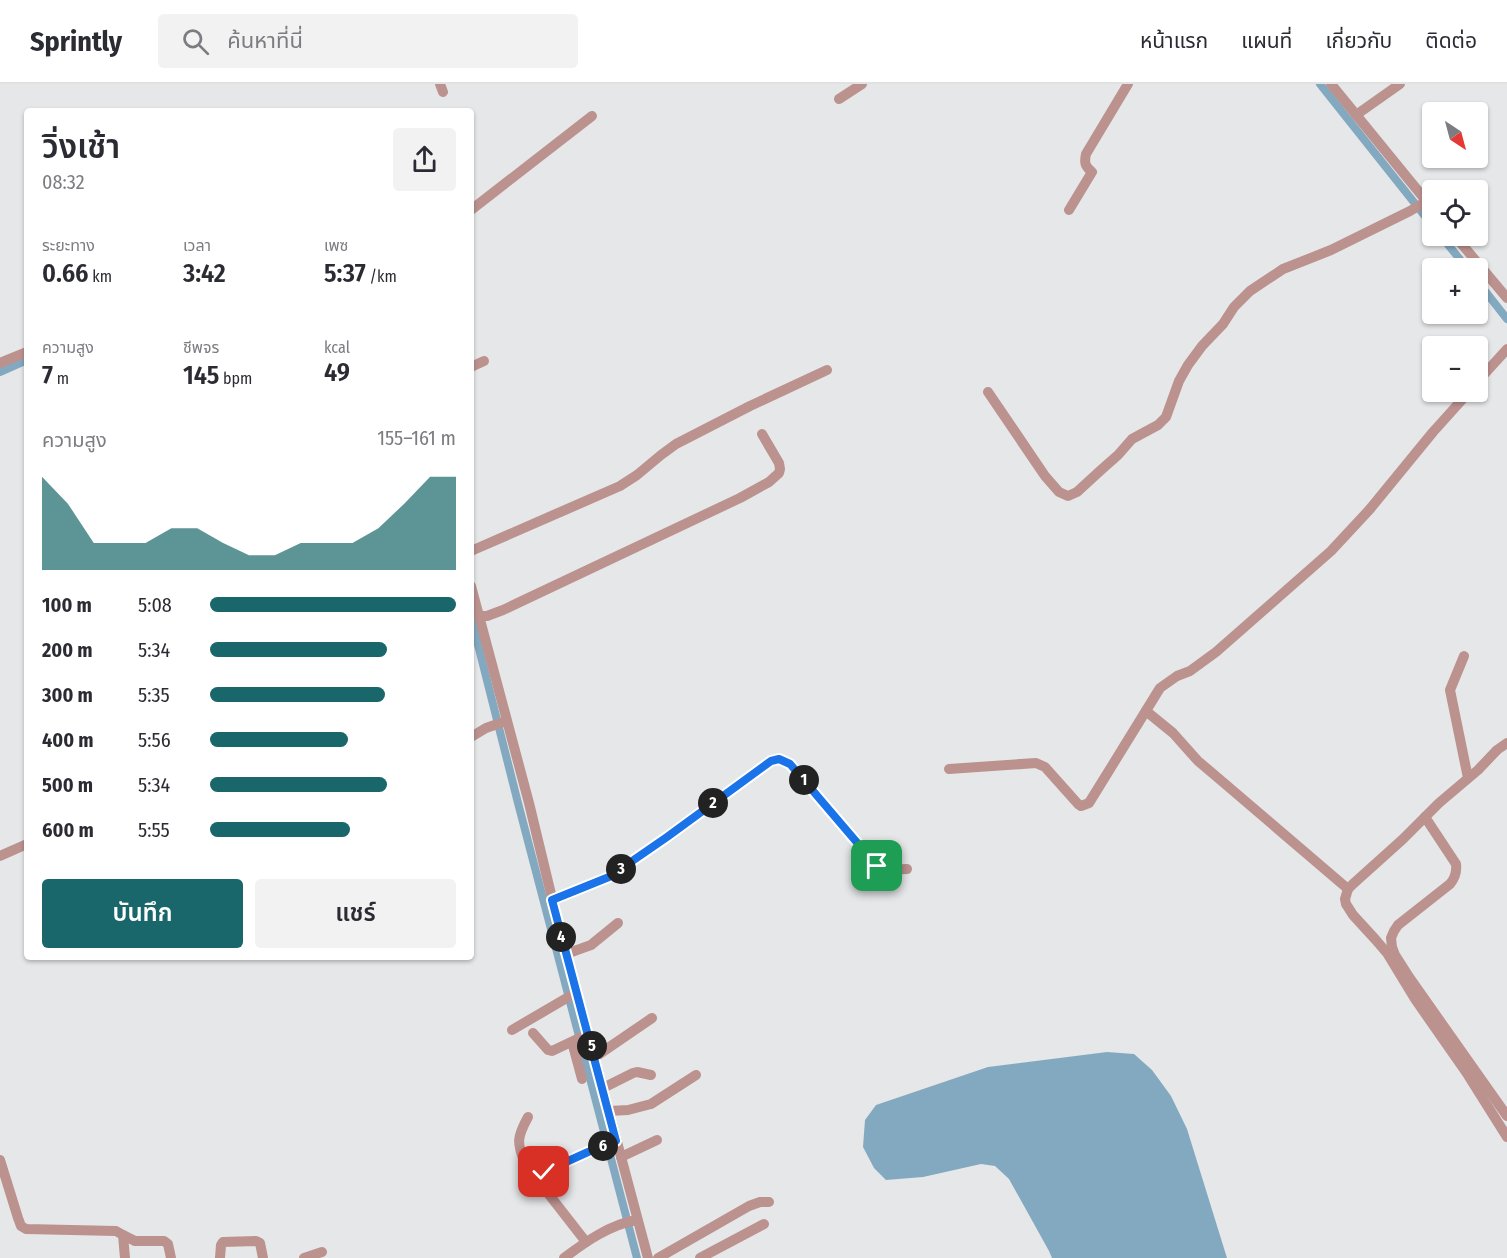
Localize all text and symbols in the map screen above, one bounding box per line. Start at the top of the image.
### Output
search box [158,14,578,68]
text: Sprintly [30,25,122,58]
icon: search [179,25,212,58]
text: ค้นหาที่นี่ [227,27,303,54]
text: หน้าแรก [1140,28,1208,54]
text: แผนที่ [1241,28,1292,54]
text: เกี่ยวกับ [1325,28,1392,54]
text: ติดต่อ [1425,28,1477,54]
north arrow [1422,102,1488,168]
map controls [1422,102,1488,402]
text: วิ่งเช้า [42,127,120,167]
button: share [393,128,456,191]
text: 08:32 [42,170,85,194]
button: locate [1422,180,1488,246]
text: ระยะทาง [42,236,95,255]
text: เวลา [183,236,211,255]
text: เพซ [324,236,348,255]
text: 0.66 [42,258,89,289]
text: 3:42 [183,258,226,289]
text: 5:37 [324,258,366,289]
button: + [1422,258,1488,324]
text: km [89,267,112,286]
text: /km [366,267,397,286]
button: − [1422,336,1488,402]
text: ความสูง [42,338,94,357]
text: ชีพจร [183,338,219,357]
text: kcal [324,338,350,357]
text: 49 [324,357,350,388]
text: 7 [42,360,53,391]
text: 145 [183,360,219,391]
text: m [53,369,69,388]
text: bpm [219,369,252,388]
text: 155–161 m [377,426,456,450]
text: ความสูง [42,428,107,452]
text: 100 m [42,593,92,617]
text: 5:08 [138,593,172,617]
text: 200 m [42,638,93,662]
text: 5:34 [138,638,170,662]
text: 300 m [42,683,93,707]
text: 5:35 [138,683,170,707]
text: 400 m [42,728,94,752]
text: 5:56 [138,728,171,752]
pin: 1 [789,765,819,795]
text: 1 [801,770,807,789]
text: 500 m [42,773,93,797]
text: 5:34 [138,773,170,797]
pin: 2 [698,788,728,818]
text: 2 [709,793,717,812]
text: 600 m [42,818,94,842]
text: 5:55 [138,818,170,842]
pin [851,840,902,891]
icon: arrive [860,849,893,882]
pin: 3 [606,854,636,884]
text: 3 [617,859,625,878]
button: บันทึก [42,879,243,948]
button: แชร์ [255,879,456,948]
pin: 4 [546,922,576,952]
text: 4 [557,927,565,946]
pin: 5 [577,1031,607,1061]
text: 5 [588,1036,596,1055]
pin: 6 [588,1131,618,1161]
text: 6 [599,1136,607,1155]
pin [518,1146,569,1197]
icon: check [527,1155,560,1188]

